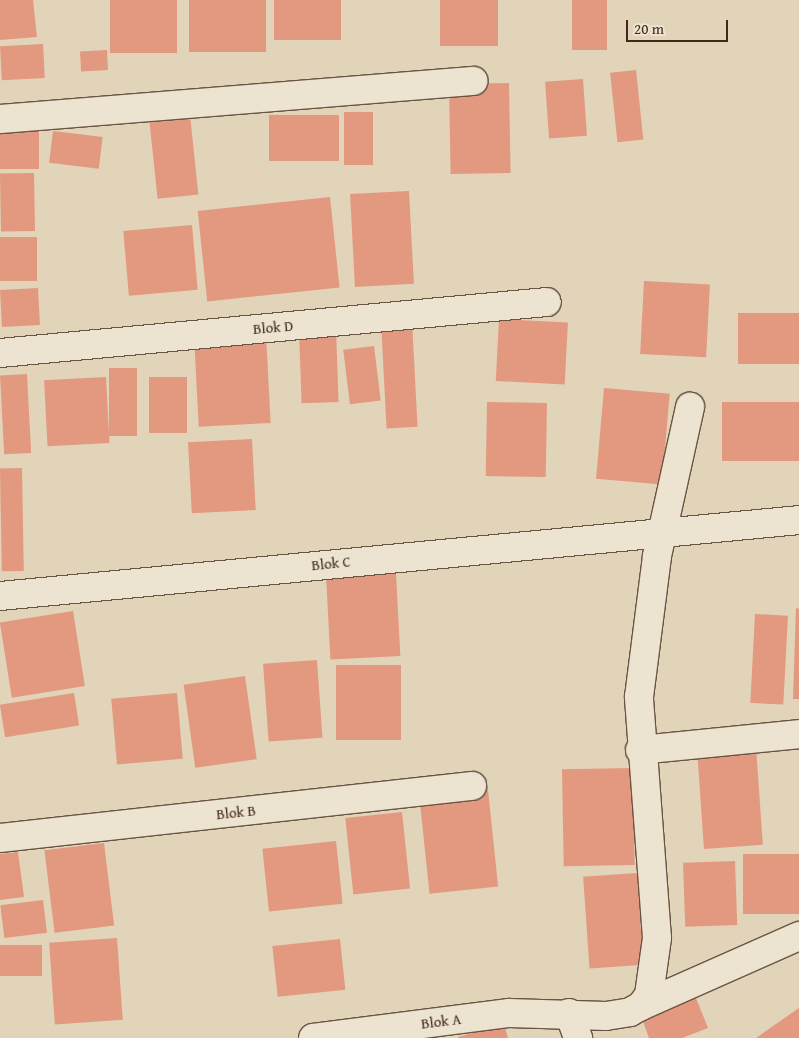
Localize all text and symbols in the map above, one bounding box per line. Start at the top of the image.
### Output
scale bar [629,10,732,42]
text: 20 m [634,18,664,39]
street label: Blok D [252,316,294,338]
street label: Blok C [310,552,352,574]
street label: Blok B [215,801,257,823]
street label: Blok A [420,1010,462,1032]

